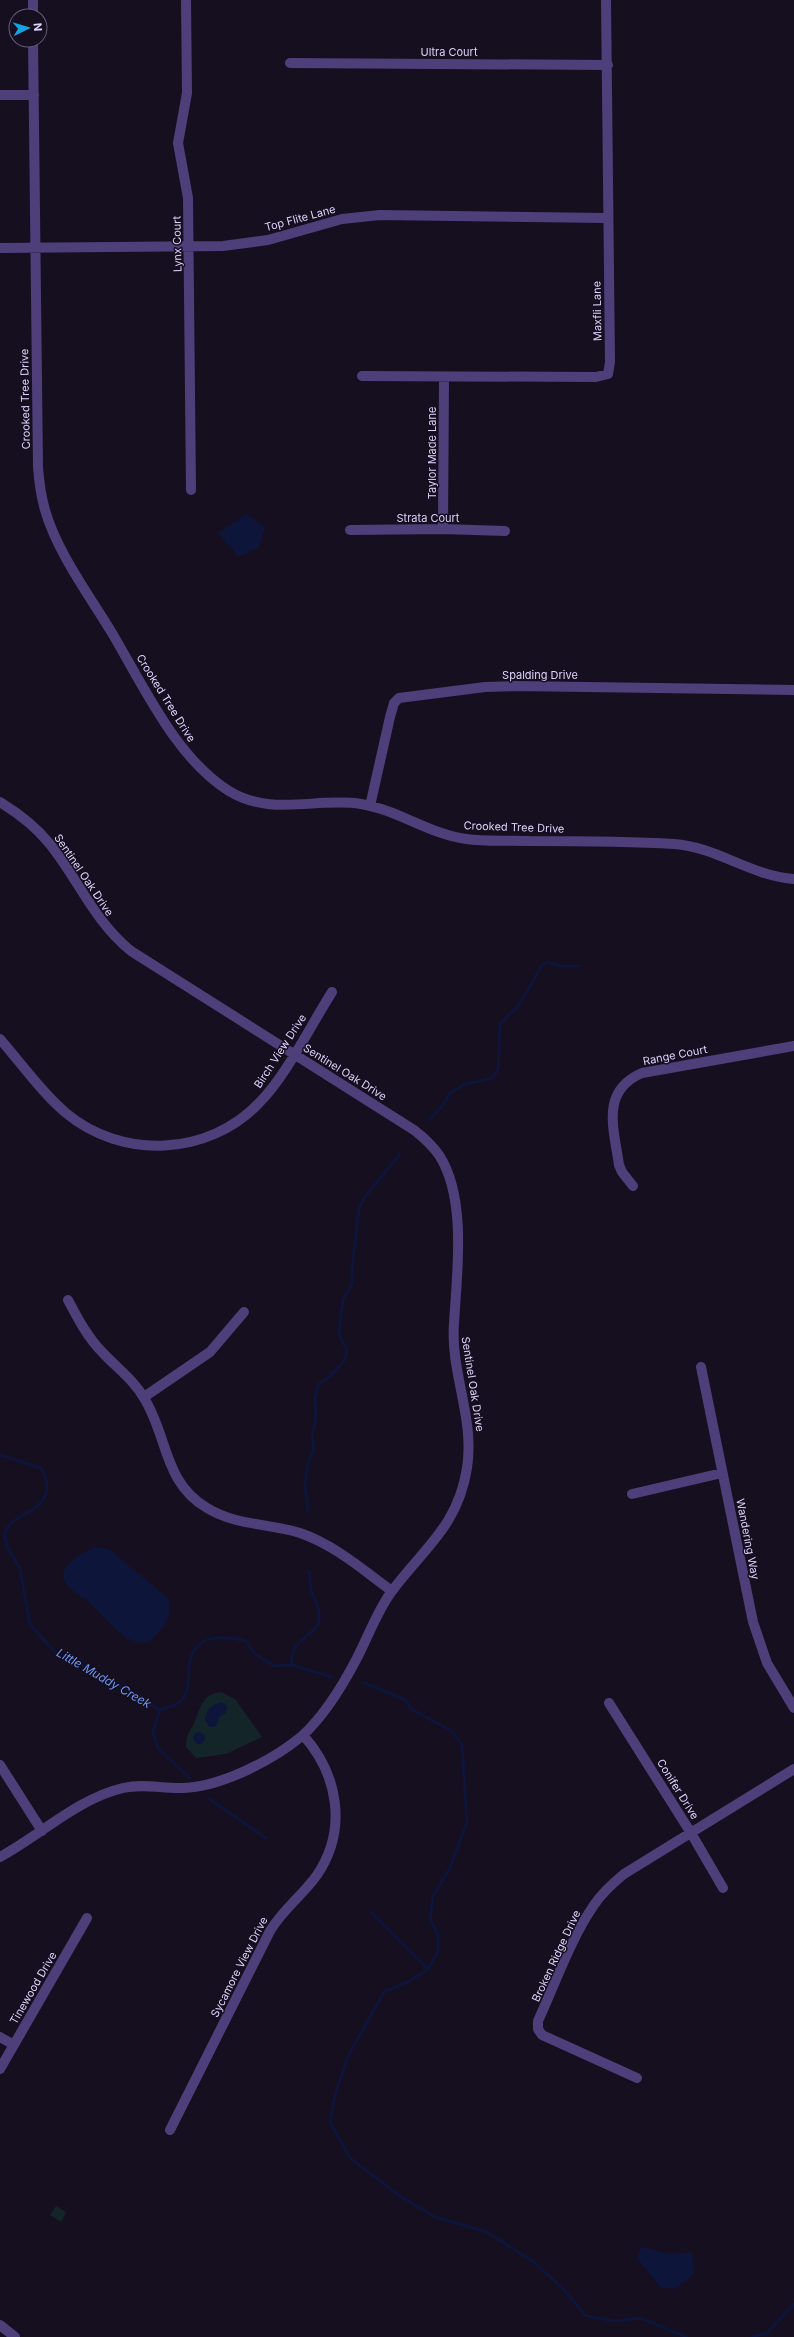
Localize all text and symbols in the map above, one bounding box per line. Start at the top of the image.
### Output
north arrow [8,8,48,48]
text: N [31,22,45,32]
street label: Ultra Court [420,45,478,59]
street label: Top Flite Lane [263,202,337,234]
street label: Lynx Court [170,215,184,272]
street label: Maxfli Lane [589,281,605,341]
street label: Crooked Tree Drive [17,348,33,450]
street label: Taylor Made Lane [425,407,439,499]
street label: Strata Court [397,511,460,525]
street label: Crooked Tree Drive [133,652,199,744]
street label: Spalding Drive [502,668,578,682]
street label: Crooked Tree Drive [463,818,565,836]
street label: Sentinel Oak Drive [51,831,117,919]
street label: Birch View Drive [251,1011,309,1091]
street label: Sentinel Oak Drive [301,1041,389,1103]
street label: Range Court [642,1042,709,1068]
street label: Sentinel Oak Drive [459,1336,487,1432]
street label: Wandering Way [733,1497,763,1581]
water label: Little Muddy Creek [54,1645,154,1711]
street label: Conifer Drive [654,1756,702,1822]
street label: Broken Ridge Drive [529,1908,583,2004]
street label: Sycamore View Drive [208,1914,270,2020]
street label: Tinewood Drive [7,1949,59,2027]

